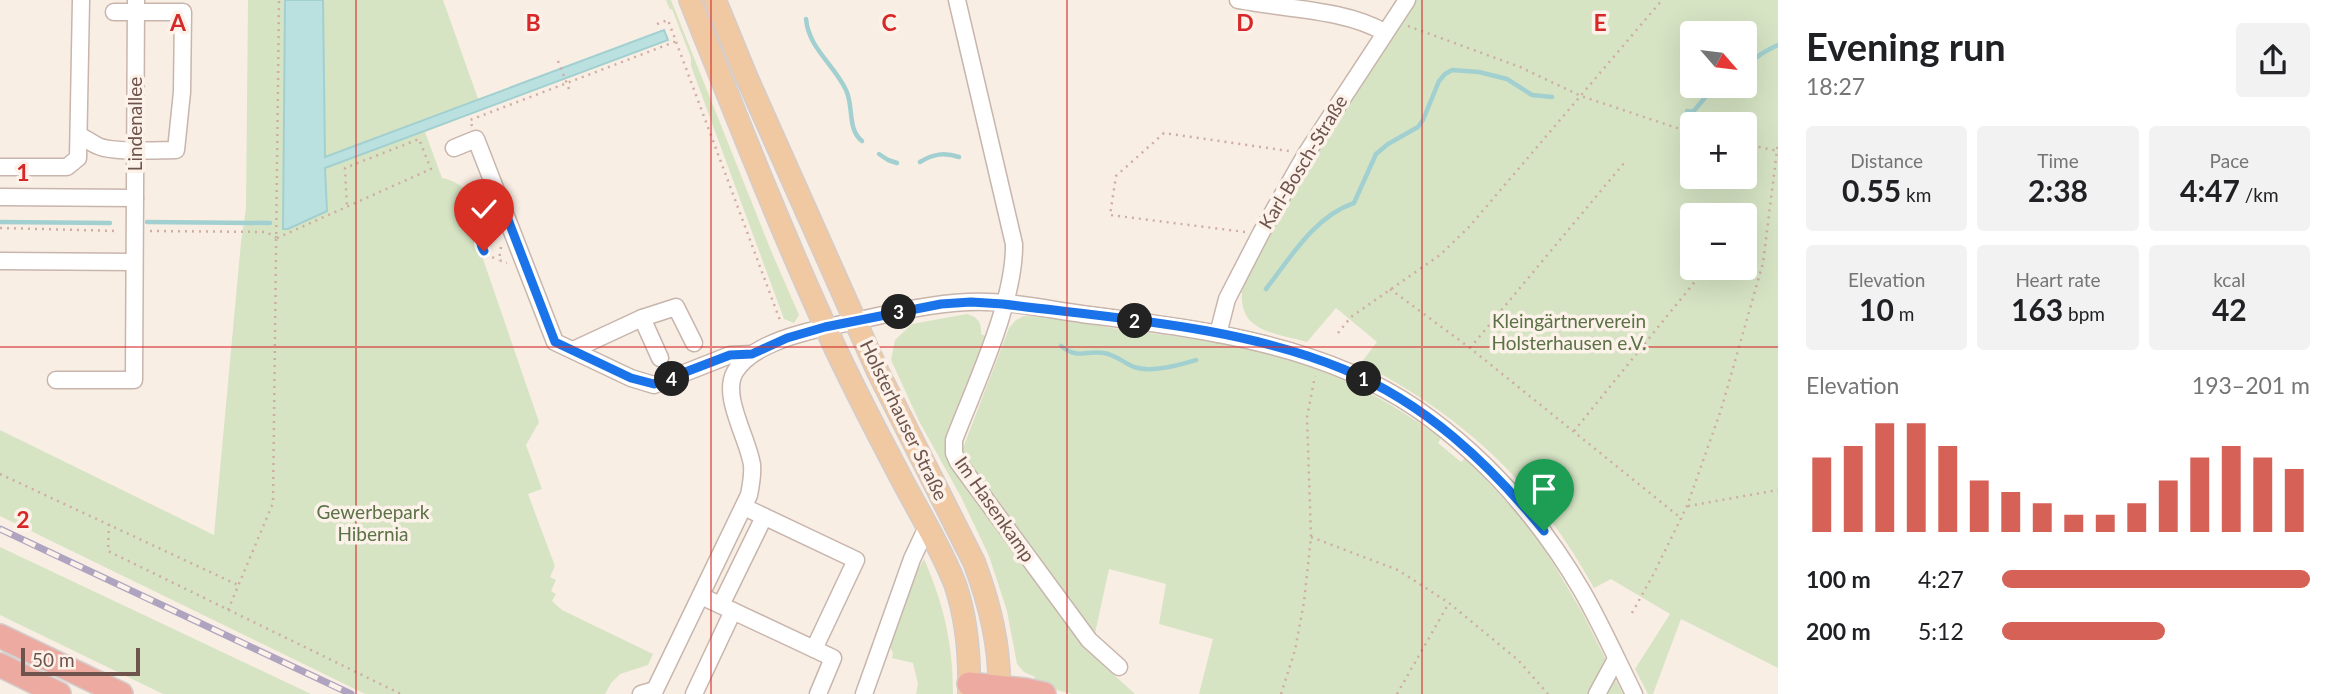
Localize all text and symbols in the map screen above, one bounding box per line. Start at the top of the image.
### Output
text: A [169,8,187,36]
text: B [525,8,541,36]
text: C [881,8,897,36]
text: D [1236,8,1254,36]
text: E [1593,8,1607,36]
north arrow [1680,21,1757,98]
map controls [1680,21,1757,280]
text: Evening run [1806,23,2006,69]
button: share [2236,23,2310,97]
text: 18:27 [1806,72,1865,100]
street label: Lindenallee [123,77,146,171]
street label: Karl-Bosch-Straße [1254,91,1352,233]
button: + [1680,112,1757,189]
text: Distance [1850,149,1923,172]
text: Time [2037,149,2079,172]
text: Pace [2210,149,2249,172]
text: 1 [16,158,30,186]
text: 0.55 [1842,172,1901,208]
text: 2:38 [2028,172,2088,208]
text: 4:47 [2180,172,2240,208]
pin [454,179,514,251]
text: km [1901,183,1931,206]
text: /km [2240,183,2279,206]
icon: check [465,190,503,228]
button: − [1680,203,1757,280]
text: Elevation [1848,268,1925,291]
text: Heart rate [2015,268,2101,291]
text: kcal [2213,268,2245,291]
text: 10 [1859,291,1894,327]
text: 163 [2011,291,2063,327]
text: 42 [2212,291,2247,327]
pin: 3 [881,294,916,330]
text: 3 [893,300,904,323]
text: m [1894,302,1914,325]
text: bpm [2063,302,2105,325]
pin: 2 [1118,304,1152,338]
text: 2 [1129,309,1140,332]
park label: Kleingärtnerverein Holsterhausen e.V. [1492,309,1646,354]
street label: Holsterhauser Straße [856,336,953,504]
pin: 4 [654,362,690,396]
pin: 1 [1346,362,1382,396]
text: 4 [666,367,677,390]
text: 1 [1358,367,1369,390]
text: Elevation [1806,371,1899,399]
text: 193–201 m [2192,371,2310,399]
street label: Im Hasenkamp [951,452,1040,566]
pin [1514,459,1574,531]
icon: arrive [1525,470,1563,508]
park label: Gewerbepark Hibernia [317,500,430,545]
text: 2 [16,505,30,533]
text: 100 m [1806,565,1871,593]
text: 4:27 [1918,565,1964,593]
text: 200 m [1806,617,1871,645]
text: 5:12 [1918,617,1964,645]
scale bar [21,645,140,677]
text: 50 m [32,648,75,671]

